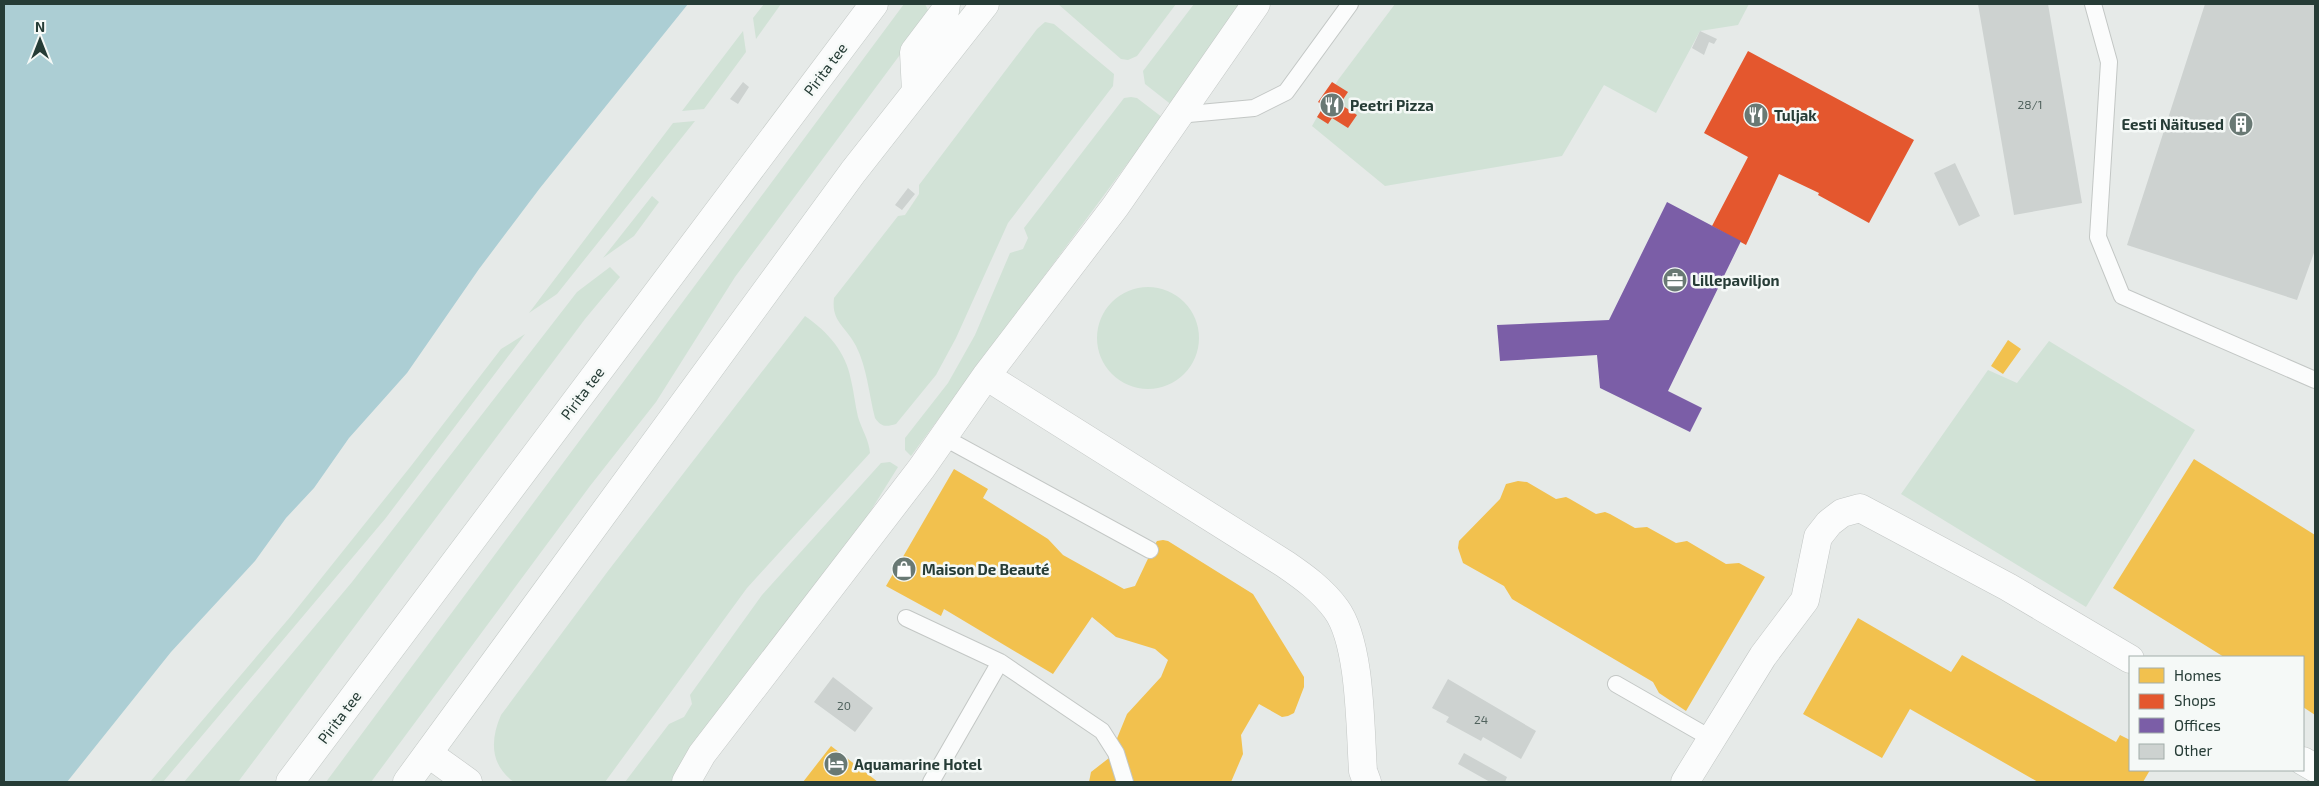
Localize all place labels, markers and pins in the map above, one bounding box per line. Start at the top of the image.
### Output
restaurant icon: Peetri Pizza [1319,92,1345,118]
place label: Peetri Pizza [1350,96,1434,114]
restaurant icon: Tuljak [1743,102,1769,128]
place label: Tuljak [1774,106,1817,124]
building icon: Eesti Näitused [2228,111,2254,137]
place label: Eesti Näitused [2121,115,2224,133]
office icon: Lillepaviljon [1662,267,1688,293]
place label: Lillepaviljon [1692,271,1780,289]
shop icon: Maison De Beauté [891,556,917,582]
place label: Maison De Beauté [922,560,1050,578]
hotel icon: Aquamarine Hotel [823,751,849,777]
place label: Aquamarine Hotel [854,755,982,773]

